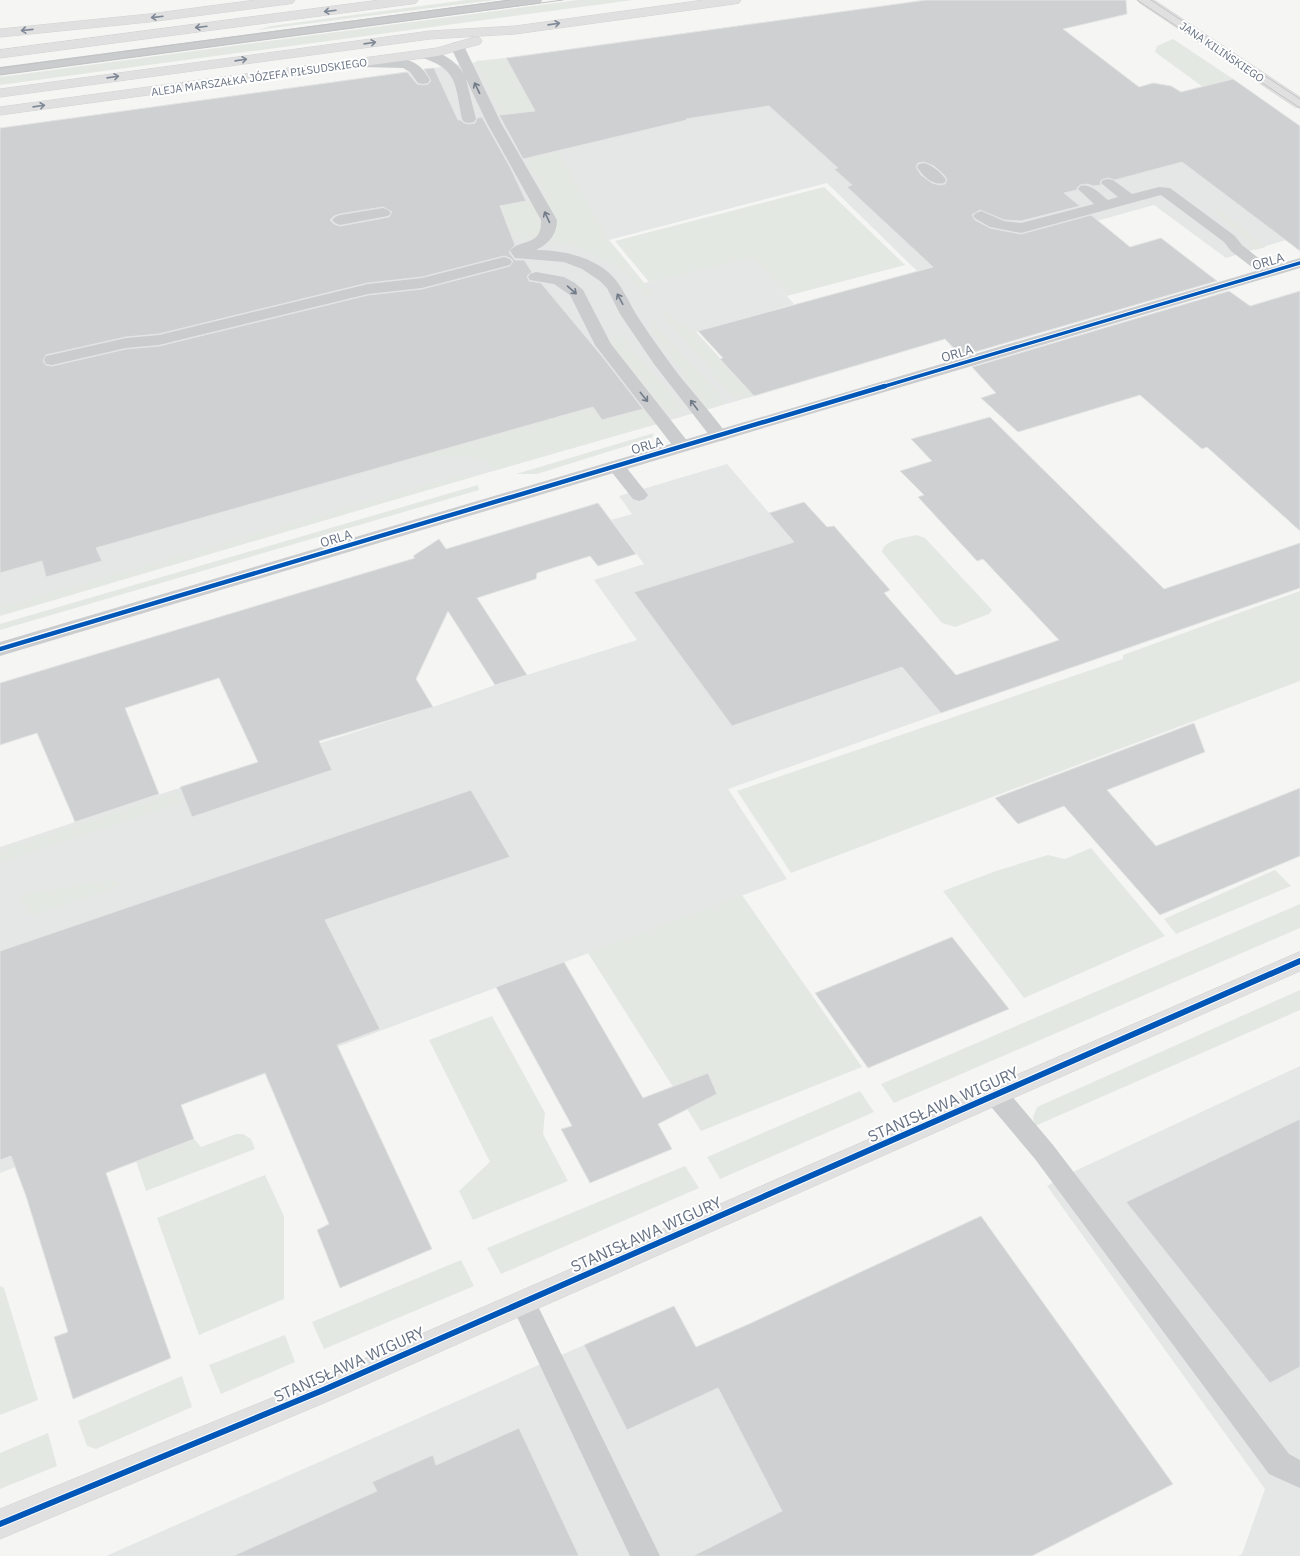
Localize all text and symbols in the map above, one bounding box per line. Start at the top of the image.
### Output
one-way arrow [324,7,337,14]
one-way arrow [151,13,164,21]
street label: JANA KILIŃSKIEGO [1177,19,1267,86]
one-way arrow [547,20,560,28]
one-way arrow [195,23,208,31]
one-way arrow [21,26,34,34]
one-way arrow [363,39,376,47]
street label: ALEJA MARSZAŁKA JÓZEFA PIŁSUDSKIEGO [150,55,368,99]
one-way arrow [235,56,248,64]
one-way arrow [106,73,119,81]
one-way arrow [473,82,480,94]
one-way arrow [32,102,45,110]
one-way arrow [543,211,550,223]
street label: ORLA [1250,249,1287,274]
one-way arrow [567,285,577,294]
one-way arrow [616,293,624,305]
street label: ORLA [939,341,976,366]
one-way arrow [639,392,648,403]
one-way arrow [690,400,698,411]
street label: ORLA [629,432,666,458]
street label: ORLA [318,525,355,551]
street label: STANISŁAWA WIGURY [864,1061,1022,1146]
street label: STANISŁAWA WIGURY [567,1191,725,1276]
street label: STANISŁAWA WIGURY [270,1321,428,1406]

